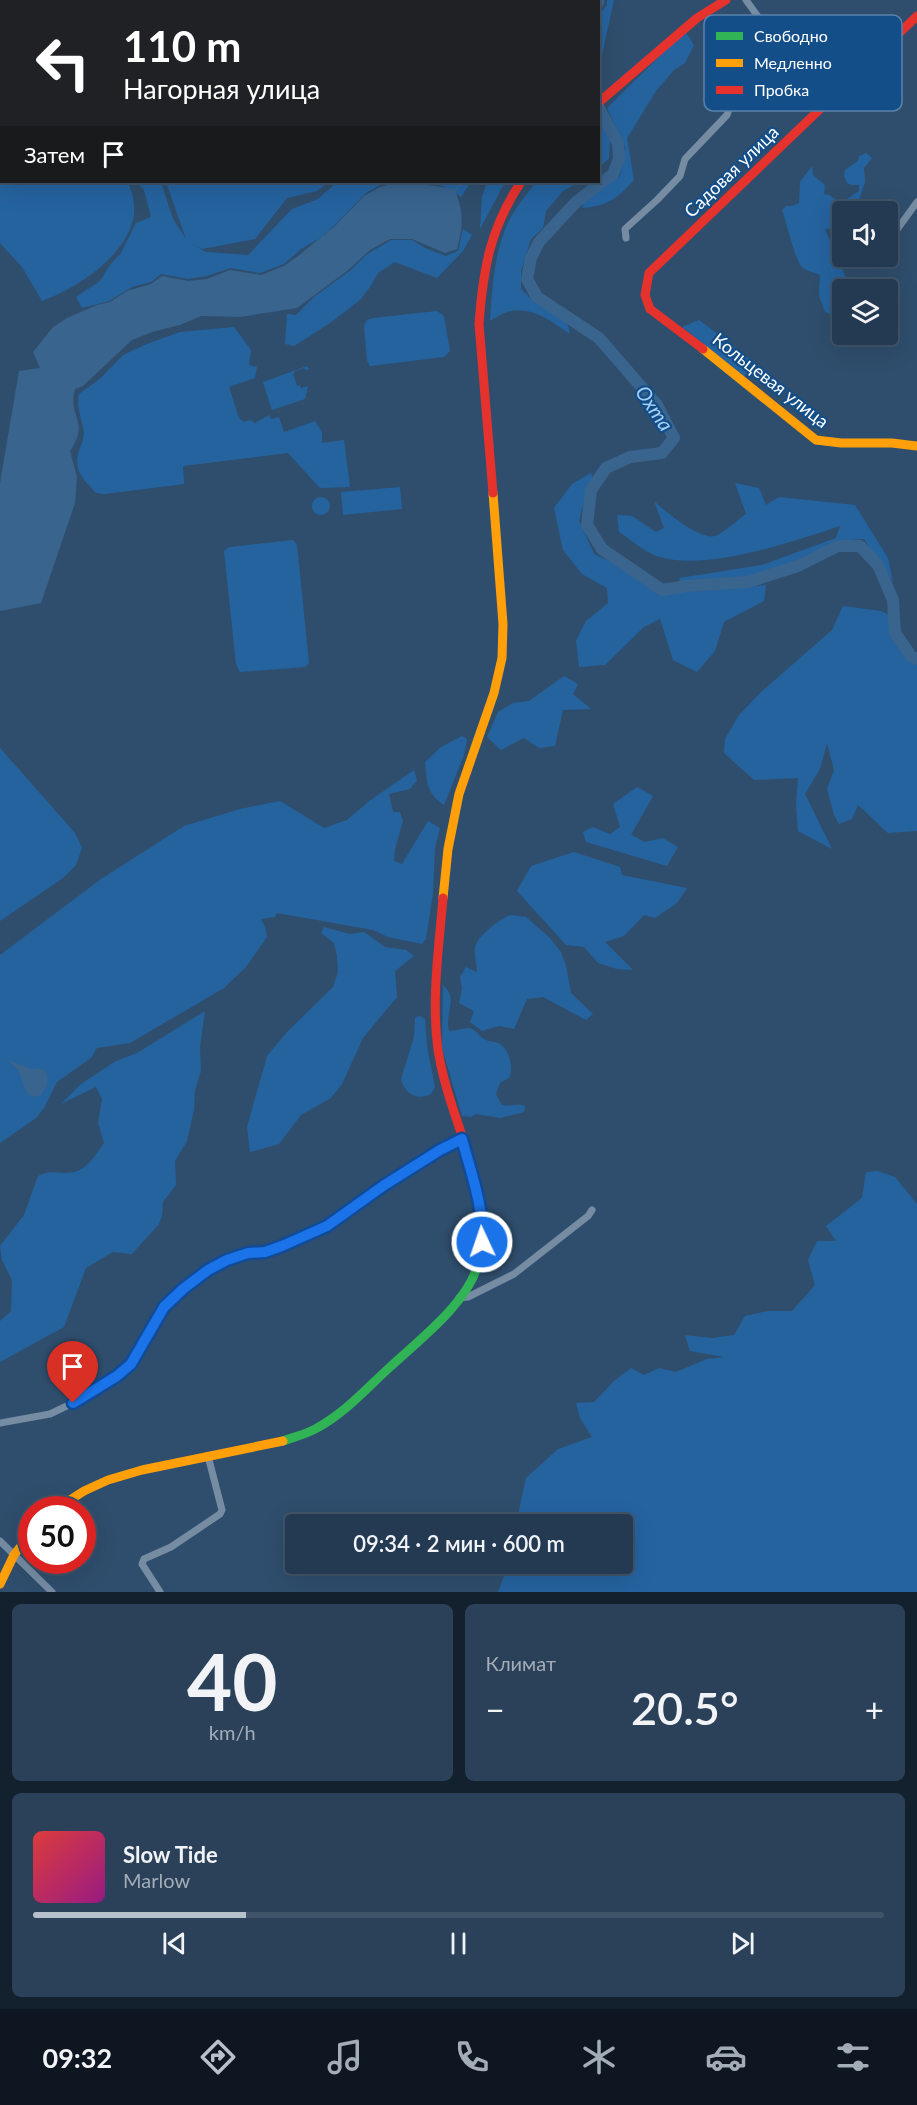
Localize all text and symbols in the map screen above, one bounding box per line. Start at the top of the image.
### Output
legend [704,15,902,111]
text: 110 m [123,21,241,71]
icon: left [24,24,102,102]
text: Свободно [754,26,828,45]
text: Медленно [754,53,832,72]
text: Нагорная улица [123,72,320,105]
text: Пробка [754,80,809,99]
street label: Садовая улица [679,120,783,222]
icon: arrive [97,138,130,171]
text: Затем [24,141,85,168]
map controls [832,201,898,345]
button: sound [832,201,898,267]
button: layers [832,279,898,345]
street label: Кольцевая улица [709,328,833,432]
water label: Охта [631,381,679,435]
position arrow [450,1210,514,1274]
pin [47,1341,98,1403]
icon: arrive [56,1350,89,1383]
speed limit sign: 50 [18,1496,96,1574]
text: 09:34 · 2 мин · 600 m [353,1530,565,1557]
text: 40 [187,1634,277,1728]
text: Климат [486,1651,556,1675]
text: 20.5° [631,1681,739,1735]
text: − [486,1689,505,1729]
text: + [865,1689,884,1729]
text: km/h [209,1720,256,1744]
text: Slow Tide [123,1841,218,1868]
text: Marlow [123,1868,190,1892]
icon: previous [158,1927,191,1960]
icon: pause [442,1927,475,1960]
icon: next [726,1927,759,1960]
icon: directions [197,2036,239,2078]
icon: music [324,2036,366,2078]
icon: phone [451,2036,493,2078]
icon: climate [578,2036,620,2078]
icon: car [705,2036,747,2078]
icon: filters [832,2036,874,2078]
text: 09:32 [43,2041,112,2074]

